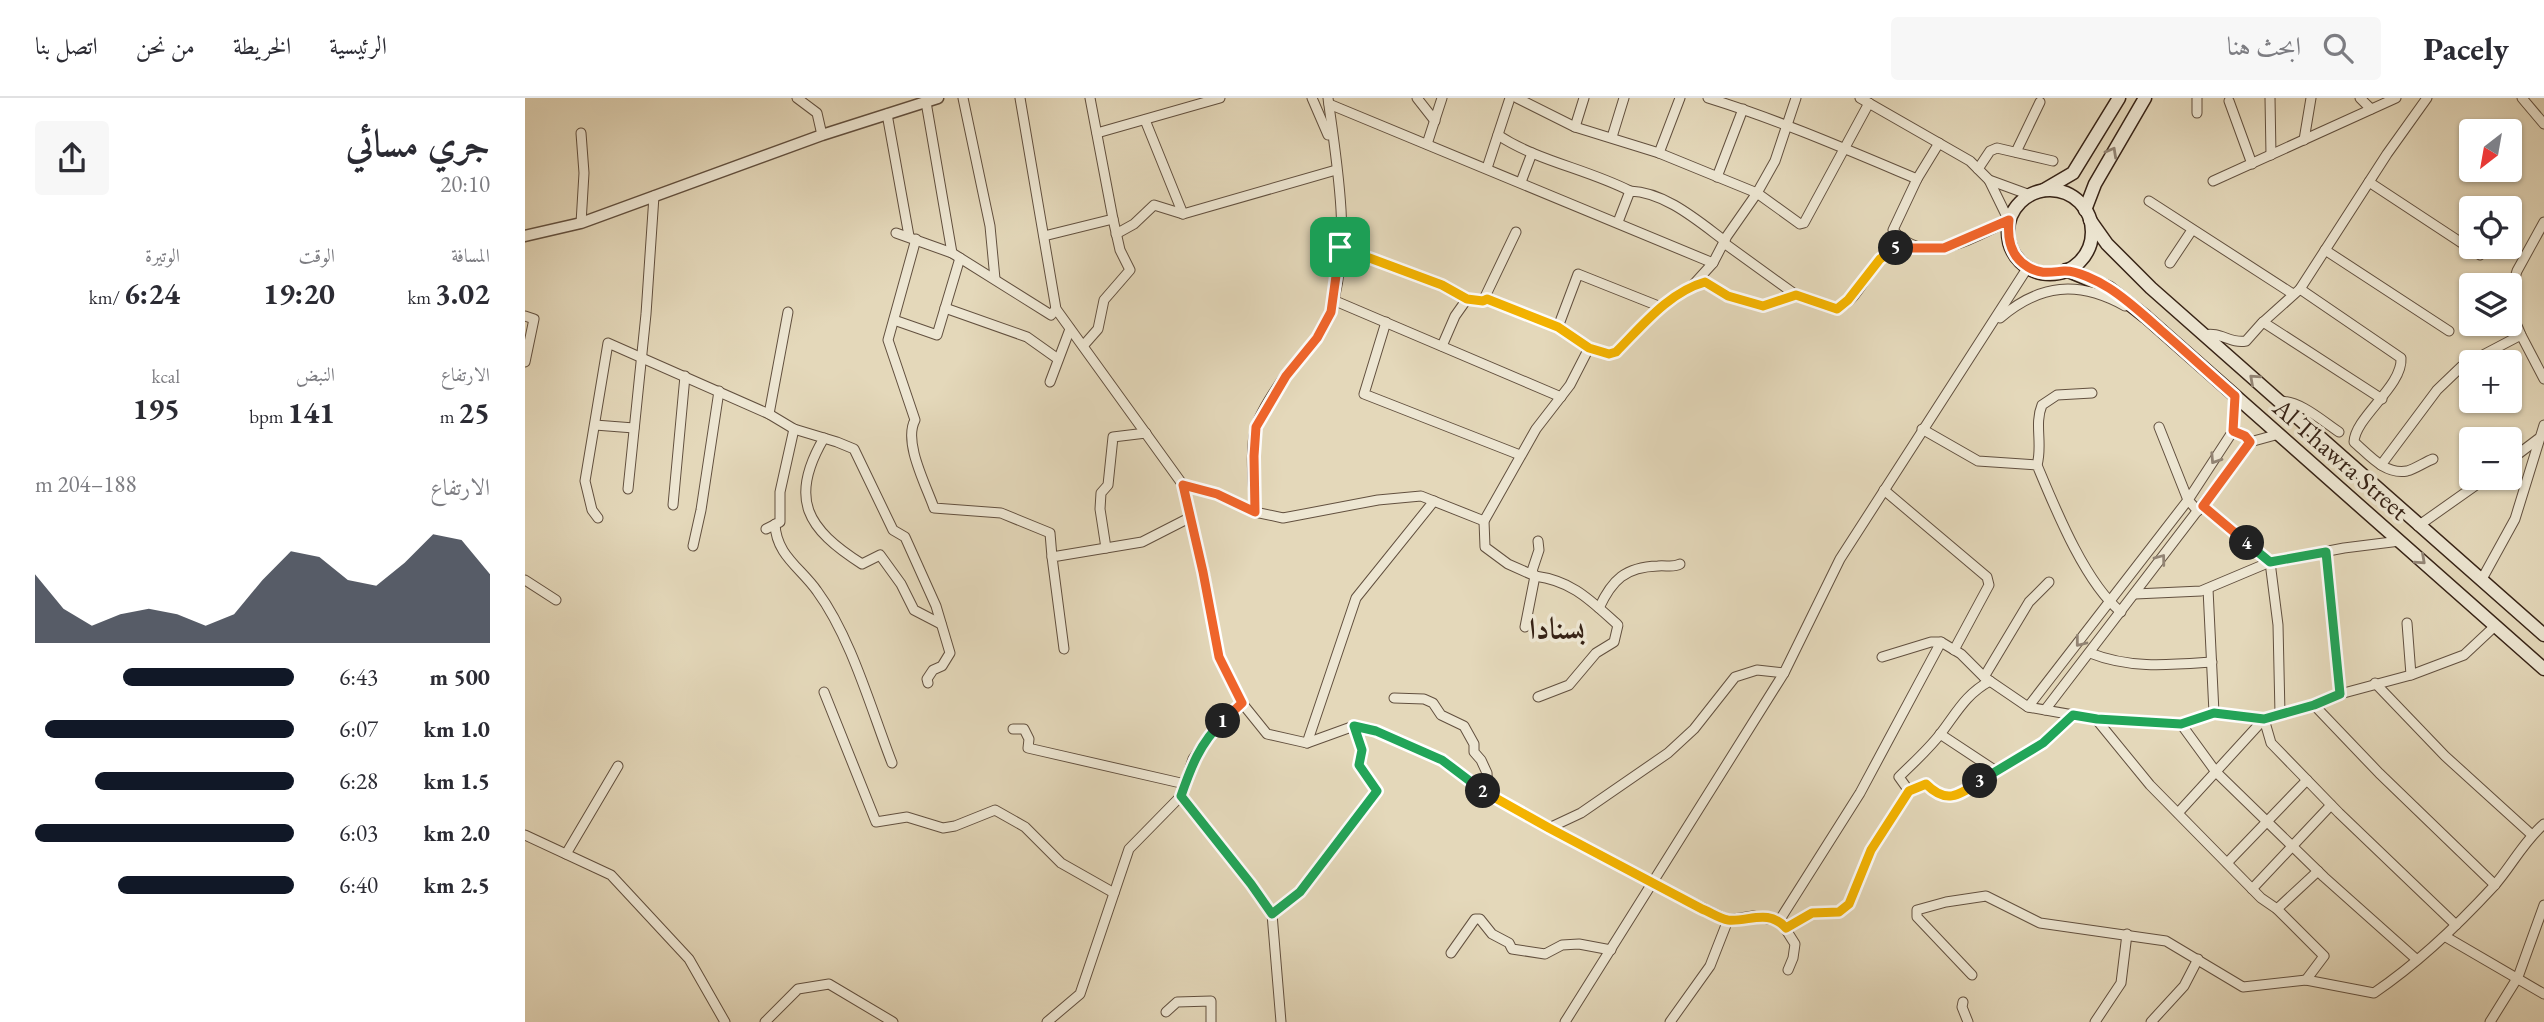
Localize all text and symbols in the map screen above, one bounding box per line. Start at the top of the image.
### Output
search box [1891,17,2381,80]
text: Pacely [2423,27,2509,70]
text: ابحث هنا [2227,29,2301,63]
icon: search [2319,29,2357,67]
text: اتصل بنا [35,30,98,61]
text: من نحن [136,30,195,61]
text: الخريطة [233,30,291,61]
text: الرئيسية [329,30,387,61]
text: جري مسائي [346,118,490,167]
north arrow [2459,119,2522,182]
map controls [2459,119,2522,490]
button: share [35,121,109,195]
one-way arrow [2104,147,2118,160]
text: 20:10 [440,169,490,199]
button: locate [2459,196,2522,259]
pin [1310,217,1370,277]
icon: arrive [1321,228,1359,266]
pin: 5 [1879,230,1913,266]
text: 5 [1890,235,1901,260]
text: الوتيرة [145,243,180,268]
text: الوقت [299,243,335,268]
text: المسافة [451,243,490,268]
button: layers [2459,273,2522,336]
text: 6:24 [124,274,180,313]
text: 19:20 [263,274,335,313]
text: 3.02 [435,274,490,313]
text: /km [89,285,124,310]
text: km [407,285,435,310]
button: + [2459,350,2522,413]
text: النبض [296,362,335,387]
text: الارتفاع [441,362,490,387]
text: kcal [151,364,180,389]
one-way arrow [2249,374,2262,387]
text: 195 [132,389,180,428]
street label: Al Thawra Street [2265,390,2416,527]
text: 141 [287,393,335,432]
text: 25 [458,393,490,432]
text: bpm [249,404,287,429]
text: m [440,404,458,429]
button: − [2459,427,2522,490]
one-way arrow [2210,451,2223,464]
text: 188–204 m [35,469,136,499]
text: الارتفاع [430,472,490,502]
pin: 4 [2229,526,2265,560]
text: 4 [2241,530,2252,555]
one-way arrow [2413,552,2426,564]
one-way arrow [2153,555,2165,567]
district label: بسنادا [1529,609,1585,648]
one-way arrow [2076,633,2088,646]
text: 6:43 [339,662,378,692]
text: 500 m [429,662,490,692]
pin: 1 [1205,704,1241,738]
text: 1 [1217,708,1228,733]
text: 6:07 [339,714,378,744]
text: 1.0 km [423,714,490,744]
pin: 3 [1963,764,1997,798]
text: 6:28 [339,766,378,796]
text: 1.5 km [423,766,490,796]
text: 3 [1974,768,1985,793]
pin: 2 [1465,774,1501,808]
text: 2 [1477,778,1488,803]
text: 6:03 [339,818,378,848]
text: 2.0 km [423,818,490,848]
text: 6:40 [339,870,378,900]
text: 2.5 km [423,870,490,900]

